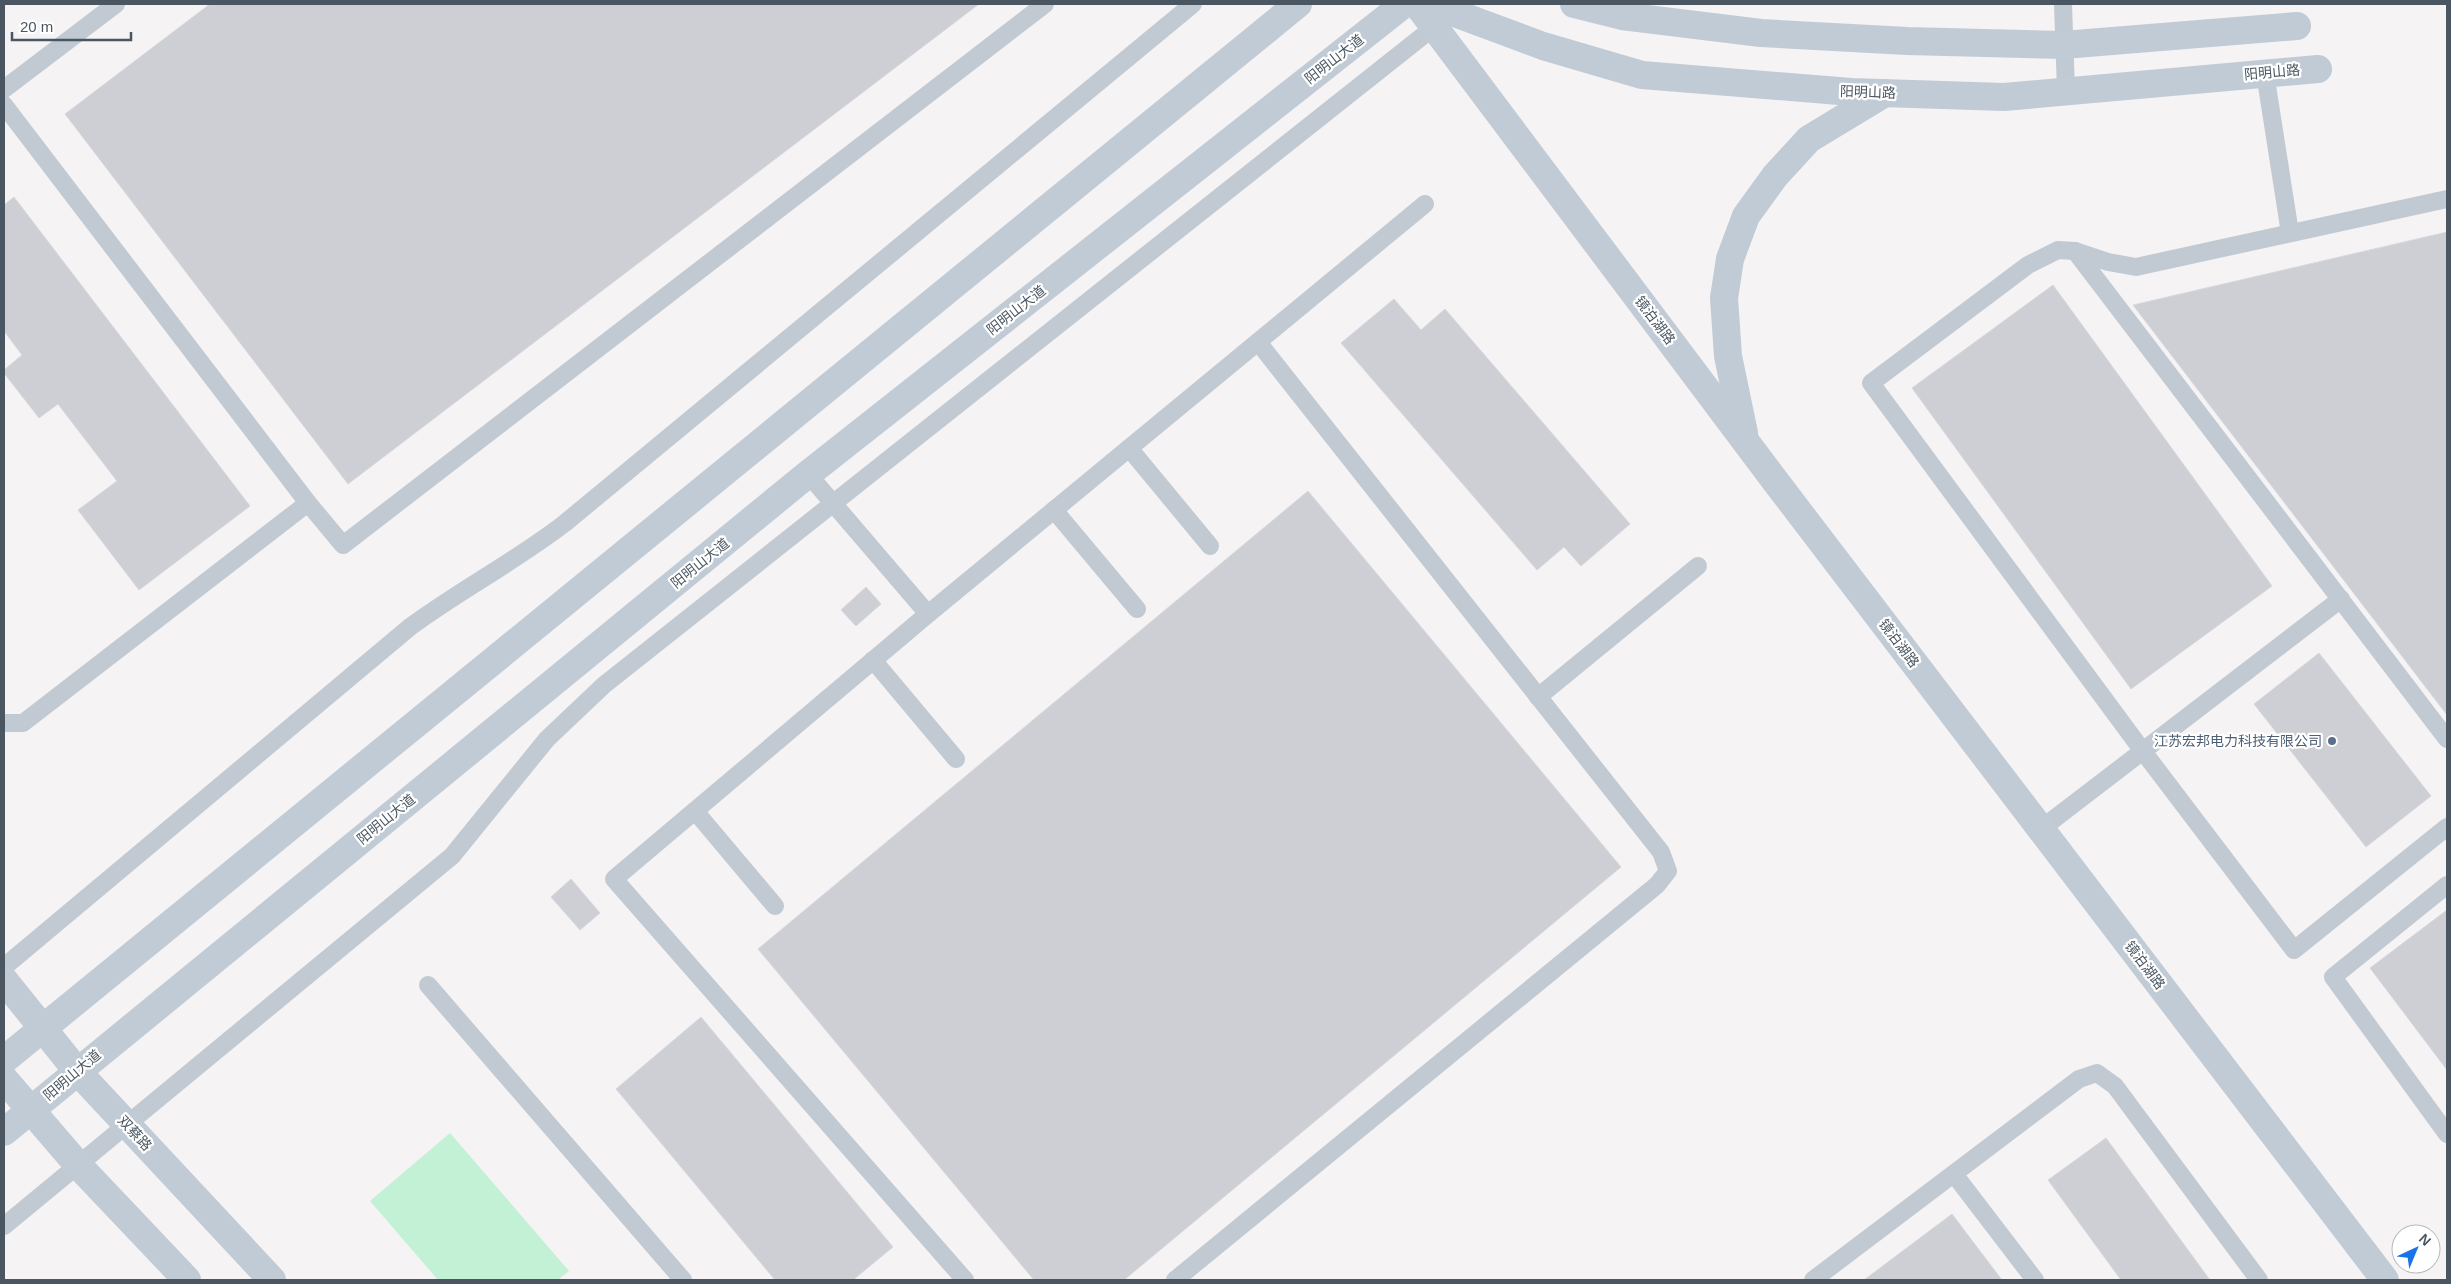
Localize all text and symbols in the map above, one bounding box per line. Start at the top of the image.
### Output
scale bar [12,10,131,42]
text: 20 m [20,18,53,35]
street label: 阳明山大道 [1301,31,1367,87]
street label: 阳明山路 [2243,62,2301,82]
street label: 阳明山路 [1840,83,1896,101]
street label: 阳明山大道 [983,282,1049,338]
street label: 镜泊湖路 [1632,293,1678,347]
street label: 阳明山大道 [668,535,732,591]
street label: 镜泊湖路 [1876,616,1922,670]
place label: 江苏宏邦电力科技有限公司 [2154,733,2322,749]
marker: 江苏宏邦电力科技有限公司 [2326,735,2338,747]
street label: 阳明山大道 [354,791,418,847]
street label: 镜泊湖路 [2122,938,2168,992]
street label: 阳明山大道 [40,1046,104,1104]
street label: 双蔡路 [115,1112,155,1154]
north arrow [2391,1224,2441,1274]
text: N [2416,1230,2434,1249]

